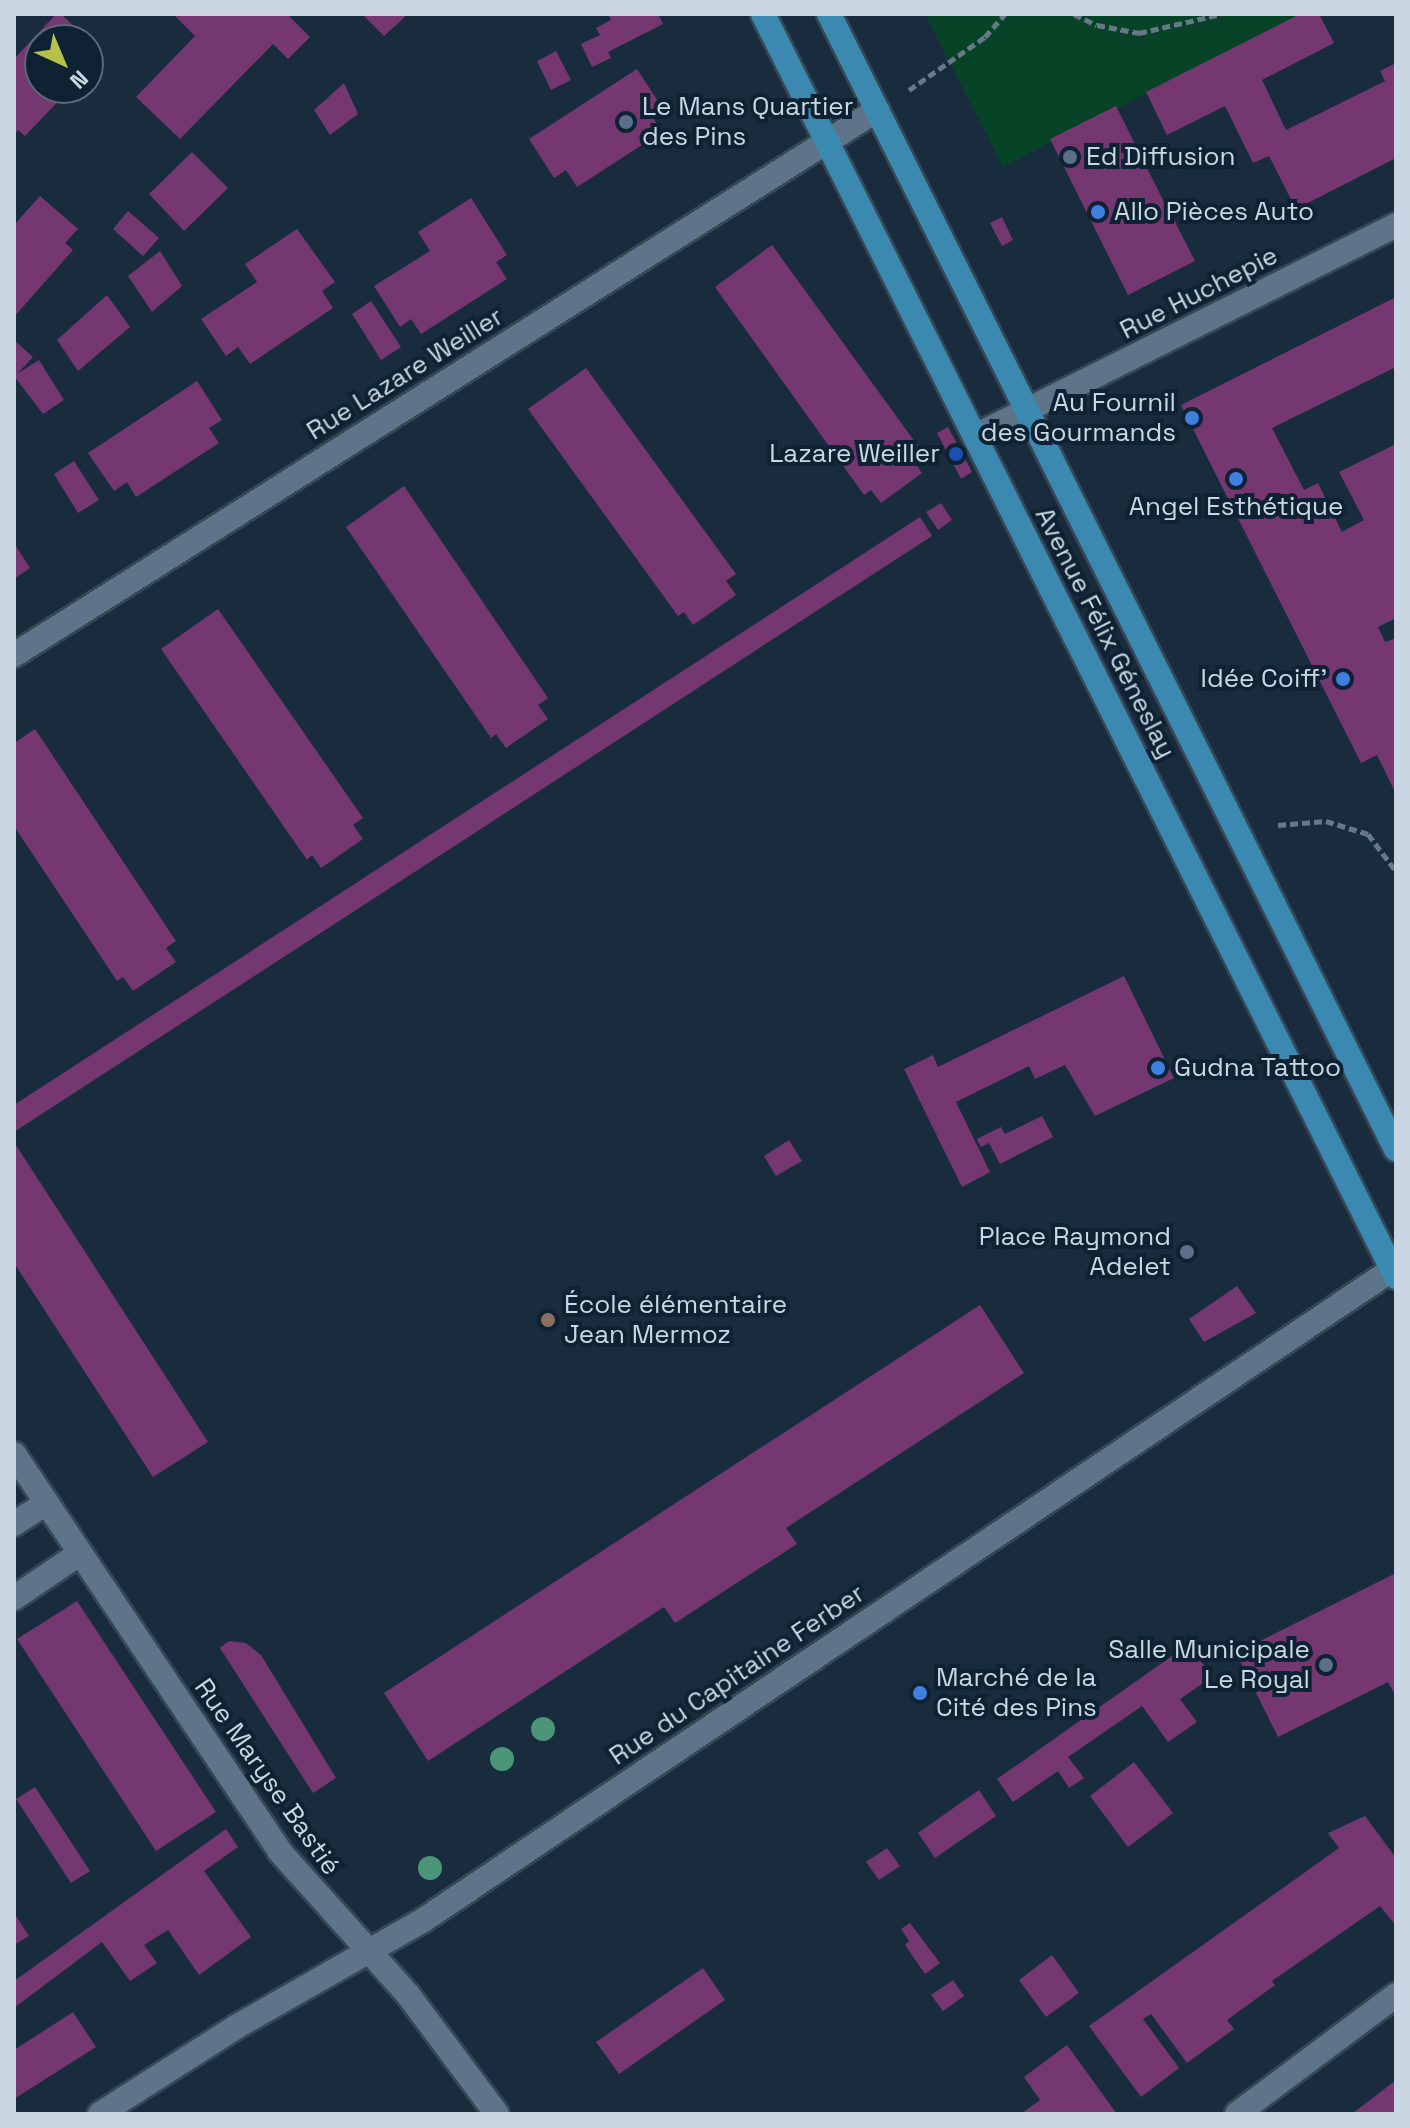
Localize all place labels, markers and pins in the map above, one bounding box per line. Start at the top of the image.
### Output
place label: Le Mans Quartier des Pins [642,91,854,152]
marker: Le Mans Quartier des Pins [617,113,635,131]
place label: Ed Diffusion [1086,141,1235,173]
marker: Ed Diffusion [1061,148,1079,166]
place label: Allo Pièces Auto [1114,196,1314,228]
marker: Allo Pièces Auto [1089,203,1107,221]
place label: Au Fournil des Gourmands [981,387,1176,448]
marker: Au Fournil des Gourmands [1183,409,1201,427]
place label: Lazare Weiller [769,438,940,470]
marker: Lazare Weiller [947,445,965,463]
marker: Angel Esthétique [1227,470,1245,488]
place label: Angel Esthétique [1129,491,1343,523]
place label: Idée Coiff' [1201,663,1327,695]
marker: Idée Coiff' [1334,670,1352,688]
place label: Gudna Tattoo [1174,1052,1342,1084]
marker: Gudna Tattoo [1149,1059,1167,1077]
place label: Place Raymond Adelet [979,1221,1171,1282]
marker: Place Raymond Adelet [1178,1243,1196,1261]
place label: École élémentaire Jean Mermoz [564,1289,787,1350]
marker: École élémentaire Jean Mermoz [539,1311,557,1329]
place label: Salle Municipale Le Royal [1108,1634,1310,1696]
marker: Salle Municipale Le Royal [1317,1656,1335,1674]
place label: Marché de la Cité des Pins [936,1662,1097,1724]
marker: Marché de la Cité des Pins [911,1684,929,1702]

